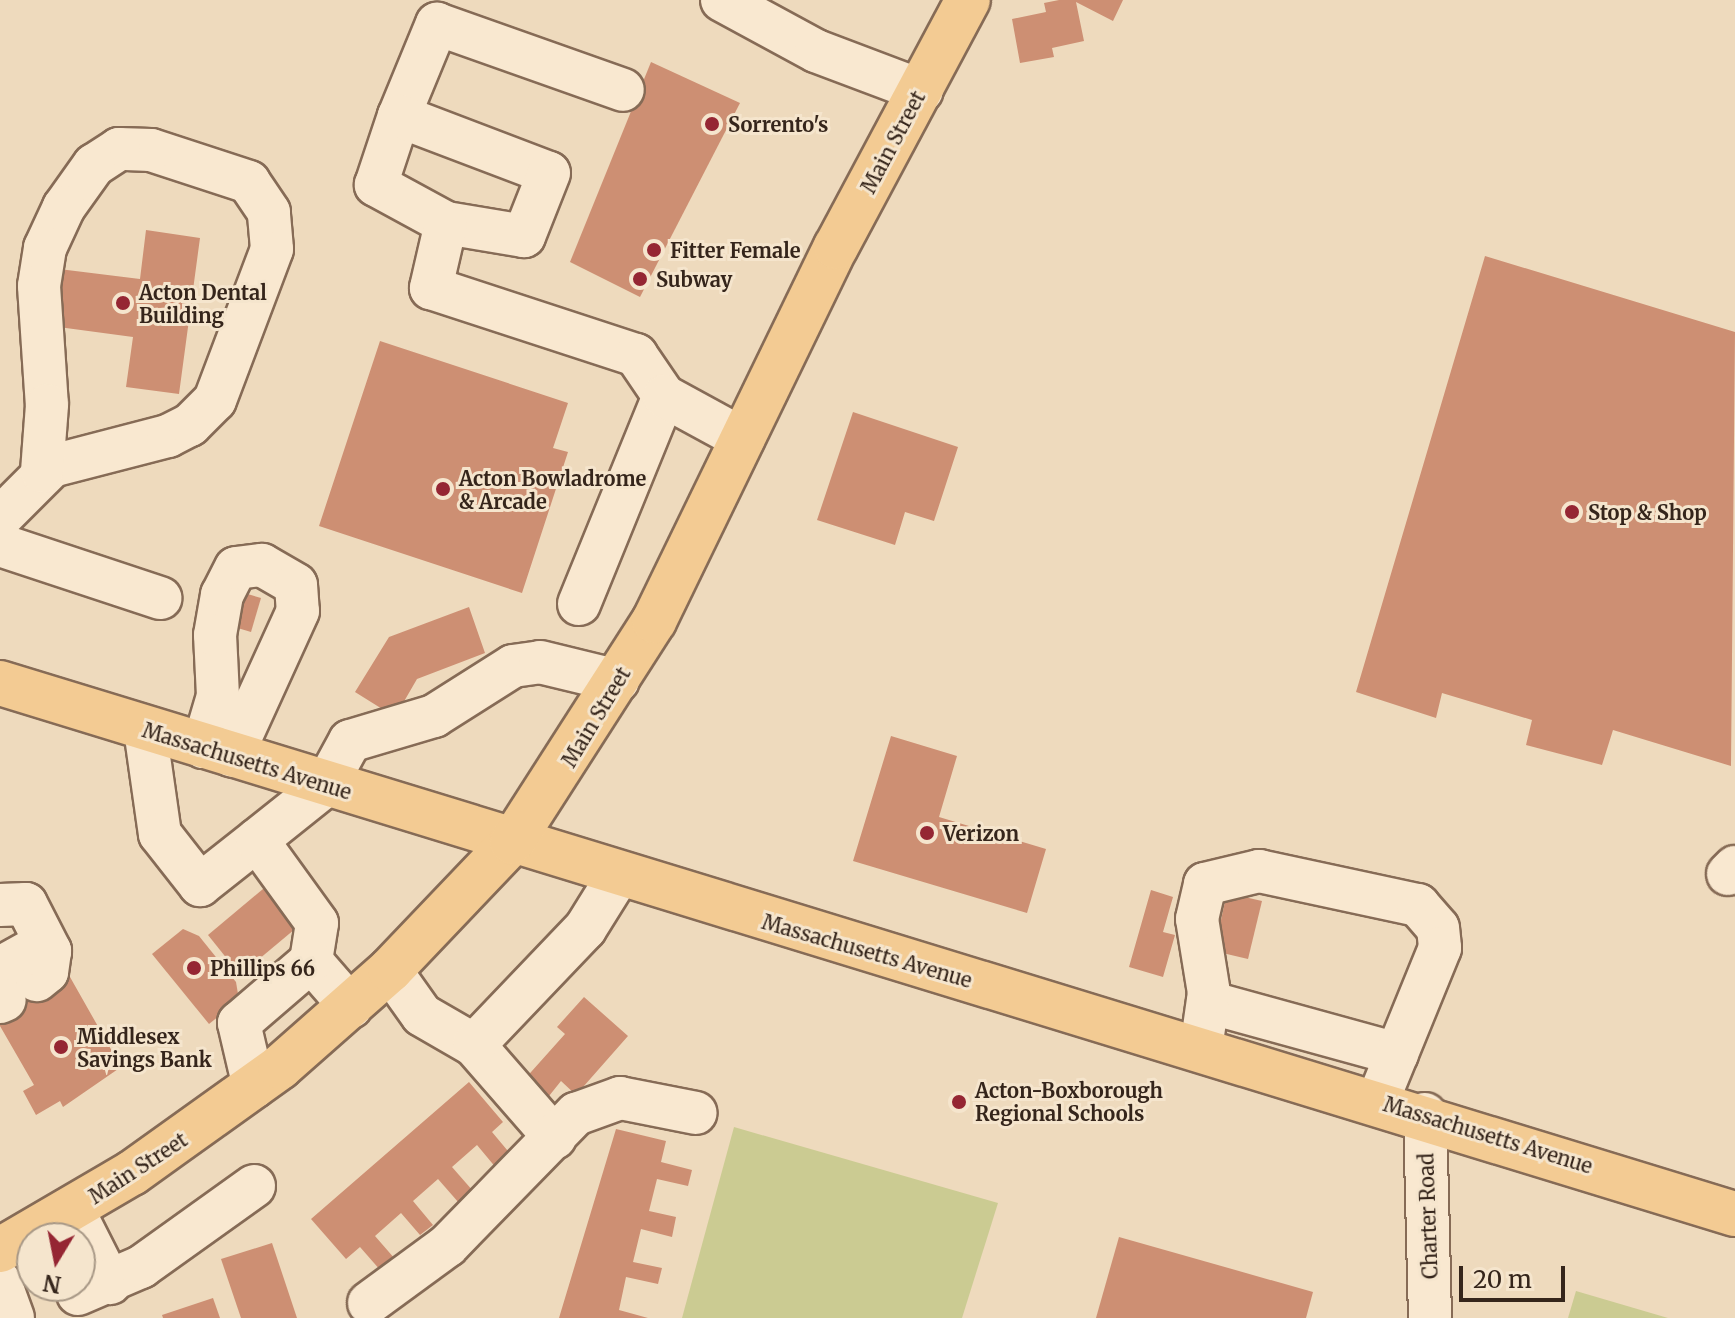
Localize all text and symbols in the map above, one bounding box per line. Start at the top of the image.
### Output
street label: Main Street [856,87,930,197]
place label: Sorrento's [728,112,828,136]
marker: Sorrento's [703,115,721,133]
place label: Fitter Female [670,238,801,262]
marker: Fitter Female [645,241,663,259]
place label: Subway [656,267,732,291]
marker: Subway [631,270,649,288]
place label: Acton Dental Building [139,280,267,327]
marker: Acton Dental Building [114,294,132,312]
place label: Acton Bowladrome & Arcade [459,466,646,513]
marker: Acton Bowladrome & Arcade [434,480,452,498]
place label: Stop & Shop [1588,500,1707,524]
marker: Stop & Shop [1563,503,1581,521]
street label: Main Street [557,663,635,771]
street label: Massachusetts Avenue [140,718,354,804]
place label: Verizon [943,821,1019,845]
marker: Verizon [918,824,936,842]
street label: Massachusetts Avenue [759,910,975,992]
place label: Phillips 66 [210,956,315,980]
marker: Phillips 66 [185,959,203,977]
place label: Middlesex Savings Bank [77,1024,212,1071]
marker: Middlesex Savings Bank [52,1038,70,1056]
place label: Acton-Boxborough Regional Schools [975,1078,1163,1125]
street label: Massachusetts Avenue [1381,1092,1595,1178]
marker: Acton-Boxborough Regional Schools [950,1093,968,1111]
street label: Main Street [84,1127,192,1209]
street label: Charter Road [1414,1153,1442,1279]
north arrow [16,1222,96,1302]
scale bar [1463,1250,1569,1300]
text: 20 m [1473,1264,1532,1295]
text: N [41,1268,63,1299]

